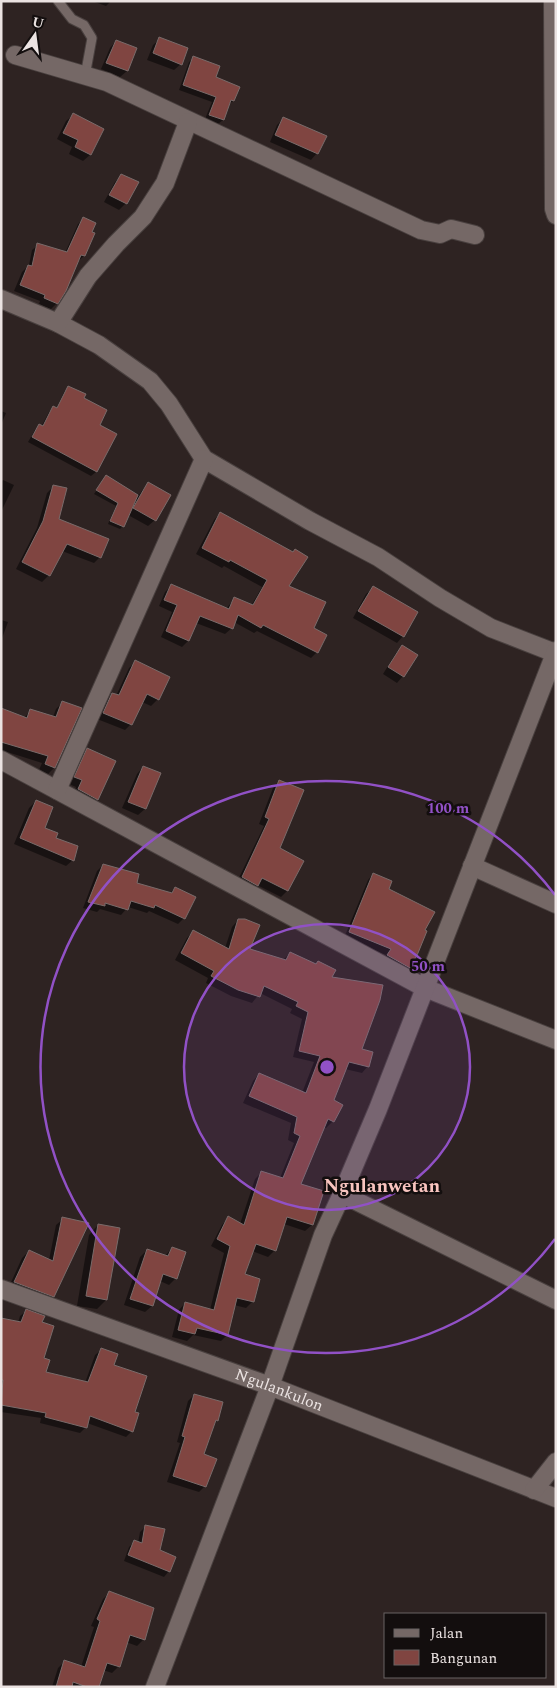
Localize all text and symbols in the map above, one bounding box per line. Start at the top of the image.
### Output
north arrow [10,10,60,60]
text: U [30,11,47,35]
text: 100 m [427,797,470,820]
text: 50 m [411,955,446,978]
centre of rings [318,1058,336,1076]
district label: Ngulanwetan [324,1172,441,1201]
street label: Ngulankulon [232,1362,327,1418]
legend [384,1613,547,1678]
text: Jalan [430,1622,463,1645]
text: Bangunan [430,1647,497,1670]

